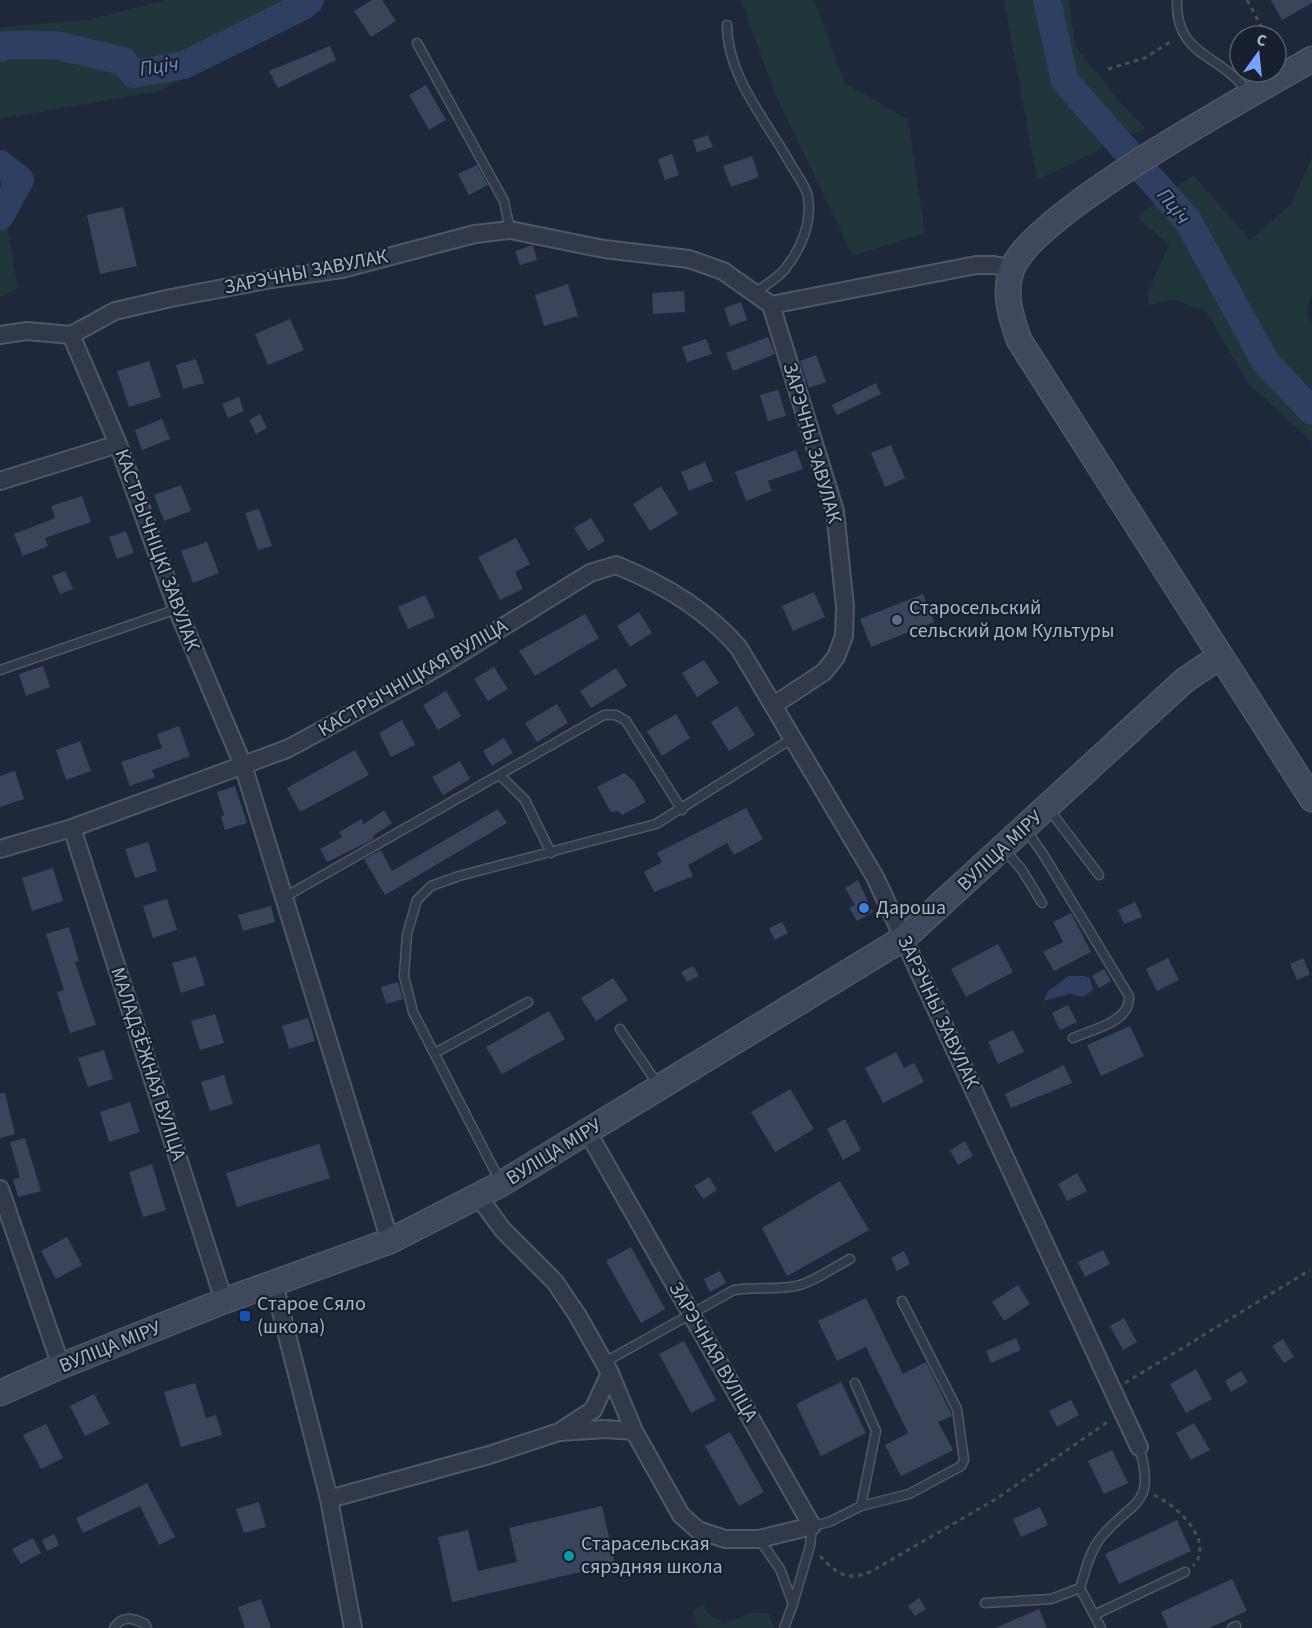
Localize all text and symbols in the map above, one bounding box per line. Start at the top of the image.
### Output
north arrow [1228,24,1288,84]
text: С [1254,29,1269,52]
water label: Пціч [137,48,181,84]
water label: Пціч [1150,181,1198,231]
street label: ЗАРЭЧНЫ ЗАВУЛАК [222,242,391,302]
street label: ЗАРЭЧНЫ ЗАВУЛАК [776,359,848,527]
street label: КАСТРЫЧНІЦКІ ЗАВУЛАК [107,445,207,655]
place label: Старосельский сельский дом Культуры [909,594,1114,645]
street label: КАСТРЫЧНІЦКАЯ ВУЛІЦА [313,612,513,744]
marker: Старосельский сельский дом Культуры [890,613,904,627]
street label: ВУЛІЦА МІРУ [951,804,1049,898]
place label: Дароша [876,894,946,922]
marker: Дароша [857,901,871,915]
street label: ЗАРЭЧНЫ ЗАВУЛАК [890,931,986,1094]
street label: МАЛАДЗЁЖНАЯ ВУЛІЦА [103,964,193,1164]
street label: ВУЛІЦА МІРУ [501,1111,608,1192]
street label: ЗАРЭЧНАЯ ВУЛІЦА [662,1277,765,1427]
place label: Старое Сяло (школа) [257,1290,366,1341]
marker: Старое Сяло (школа) [238,1309,252,1323]
street label: ВУЛІЦА МІРУ [55,1314,166,1380]
place label: Старасельская сярэдняя школа [581,1530,723,1581]
marker: Старасельская сярэдняя школа [562,1549,576,1563]

